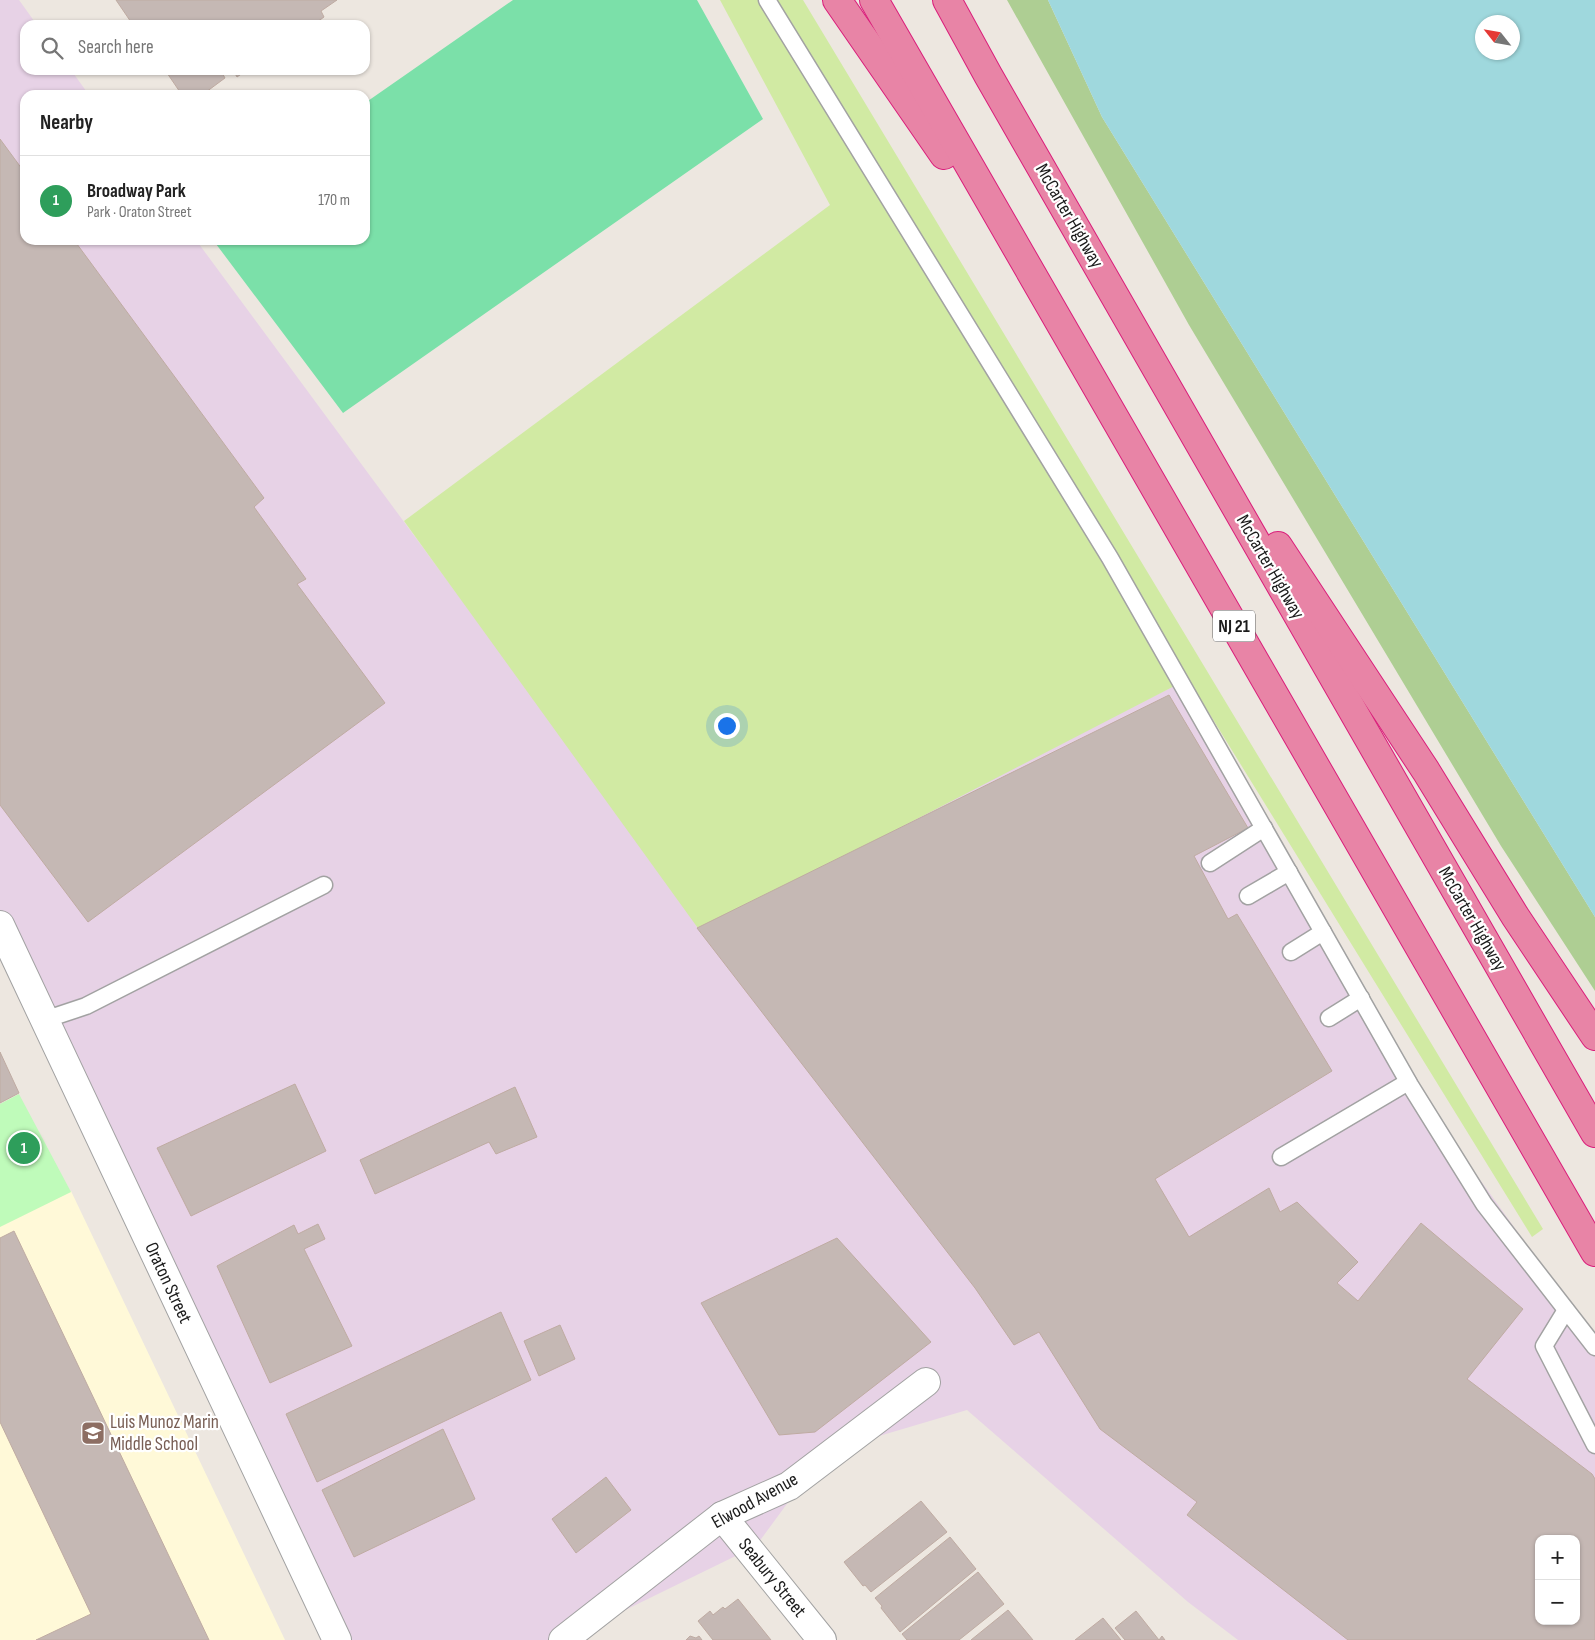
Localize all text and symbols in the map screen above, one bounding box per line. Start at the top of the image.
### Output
north arrow [1475,15,1520,60]
search box [20,20,370,75]
icon: search [38,34,66,62]
text: Search here [78,36,154,59]
text: Nearby [40,110,93,135]
street label: McCarter Highway [1030,160,1108,273]
text: Broadway Park [87,180,186,203]
text: 1 [53,191,59,210]
text: 170 m [318,191,350,210]
text: Park · Oraton Street [87,203,192,222]
street label: McCarter Highway [1231,511,1309,624]
road number: NJ 21 [1213,610,1255,642]
your location [714,713,740,739]
street label: McCarter Highway [1433,863,1511,976]
pin: 1 [8,1129,40,1167]
street label: Oraton Street [139,1239,197,1327]
place label: Luis Munoz Marin Middle School [110,1411,219,1456]
school or university icon: Luis Munoz Marin Middle School [80,1420,106,1446]
street label: Elwood Avenue [708,1468,802,1534]
street label: Seabury Street [733,1534,811,1622]
map controls [1535,1535,1580,1625]
button: + [1535,1535,1580,1580]
button: − [1535,1580,1580,1625]

